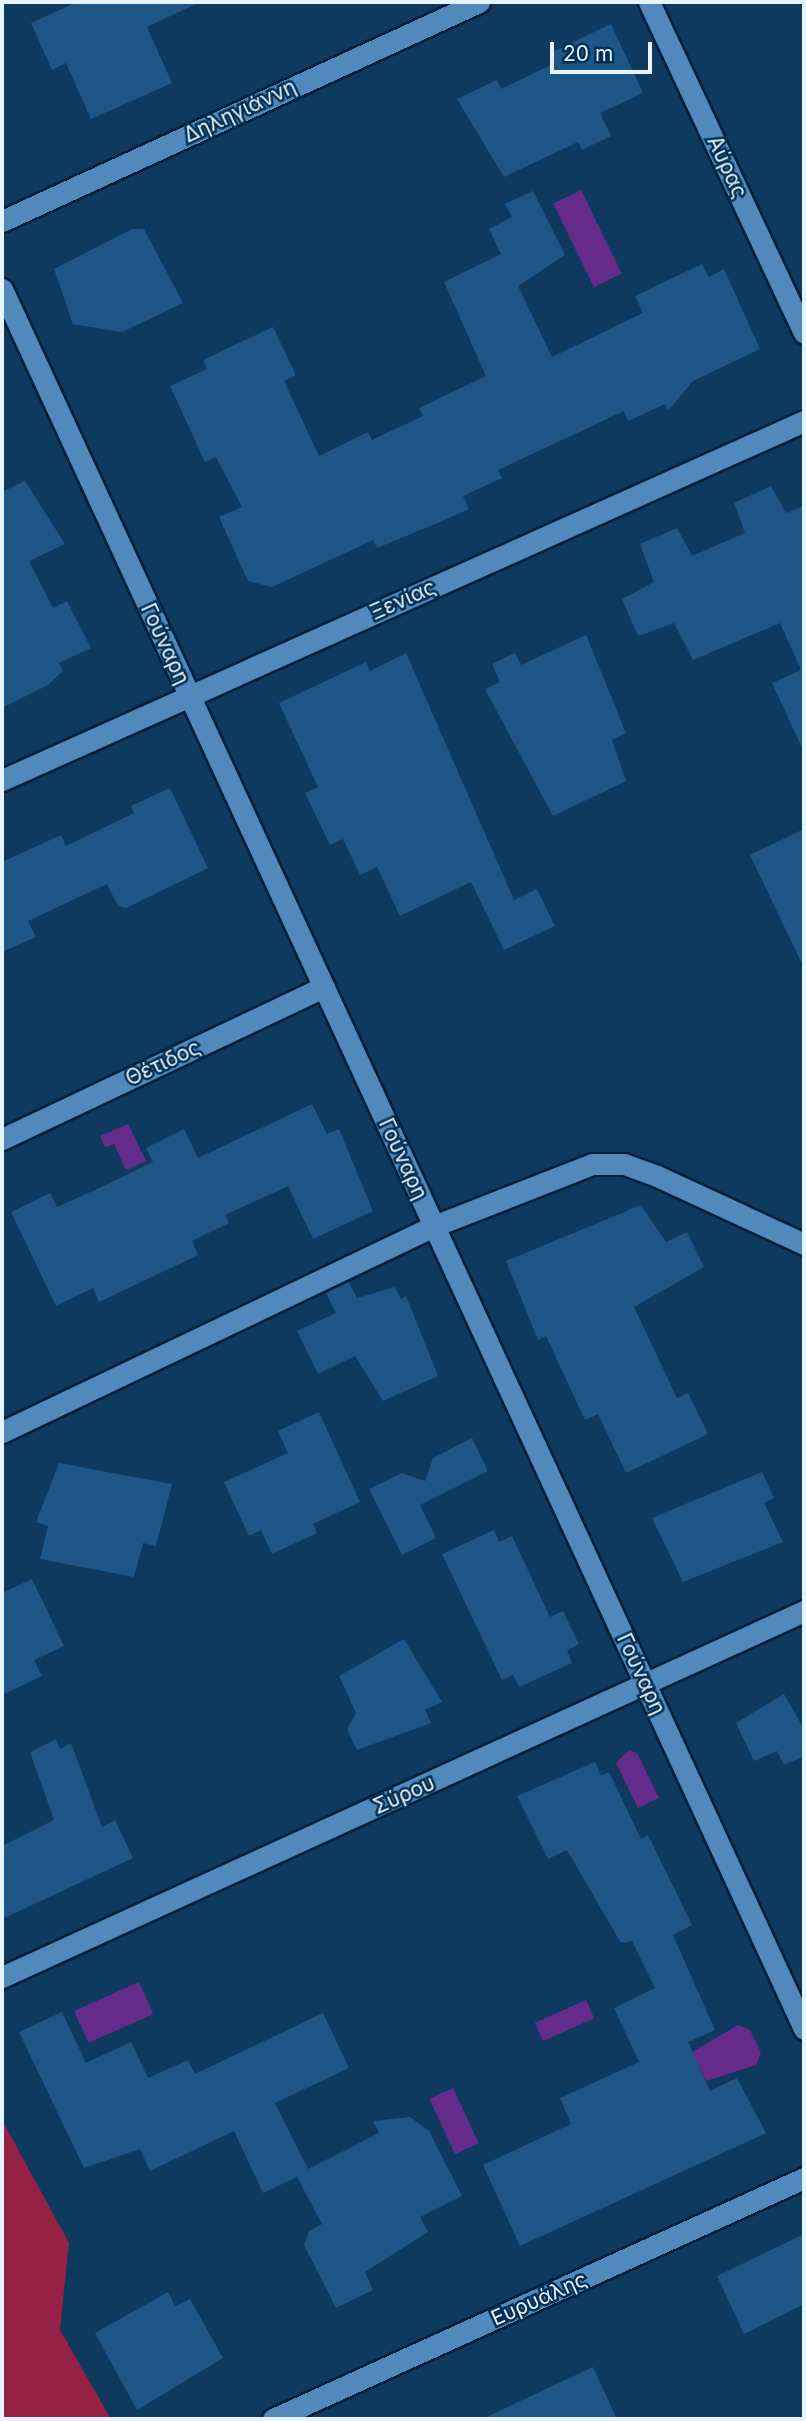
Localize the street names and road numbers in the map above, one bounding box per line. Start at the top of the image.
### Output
street label: Δηληγιάννη [180,74,300,148]
street label: Αύρας [702,132,752,202]
street label: Ξενίας [366,574,440,626]
street label: Γούναρη [135,599,195,689]
street label: Θέτιδος [122,1035,204,1091]
street label: Γούναρη [373,1114,433,1204]
street label: Γούναρη [611,1629,671,1719]
street label: Σύρου [369,1770,439,1820]
street label: Ευρυάλης [487,2267,591,2331]

